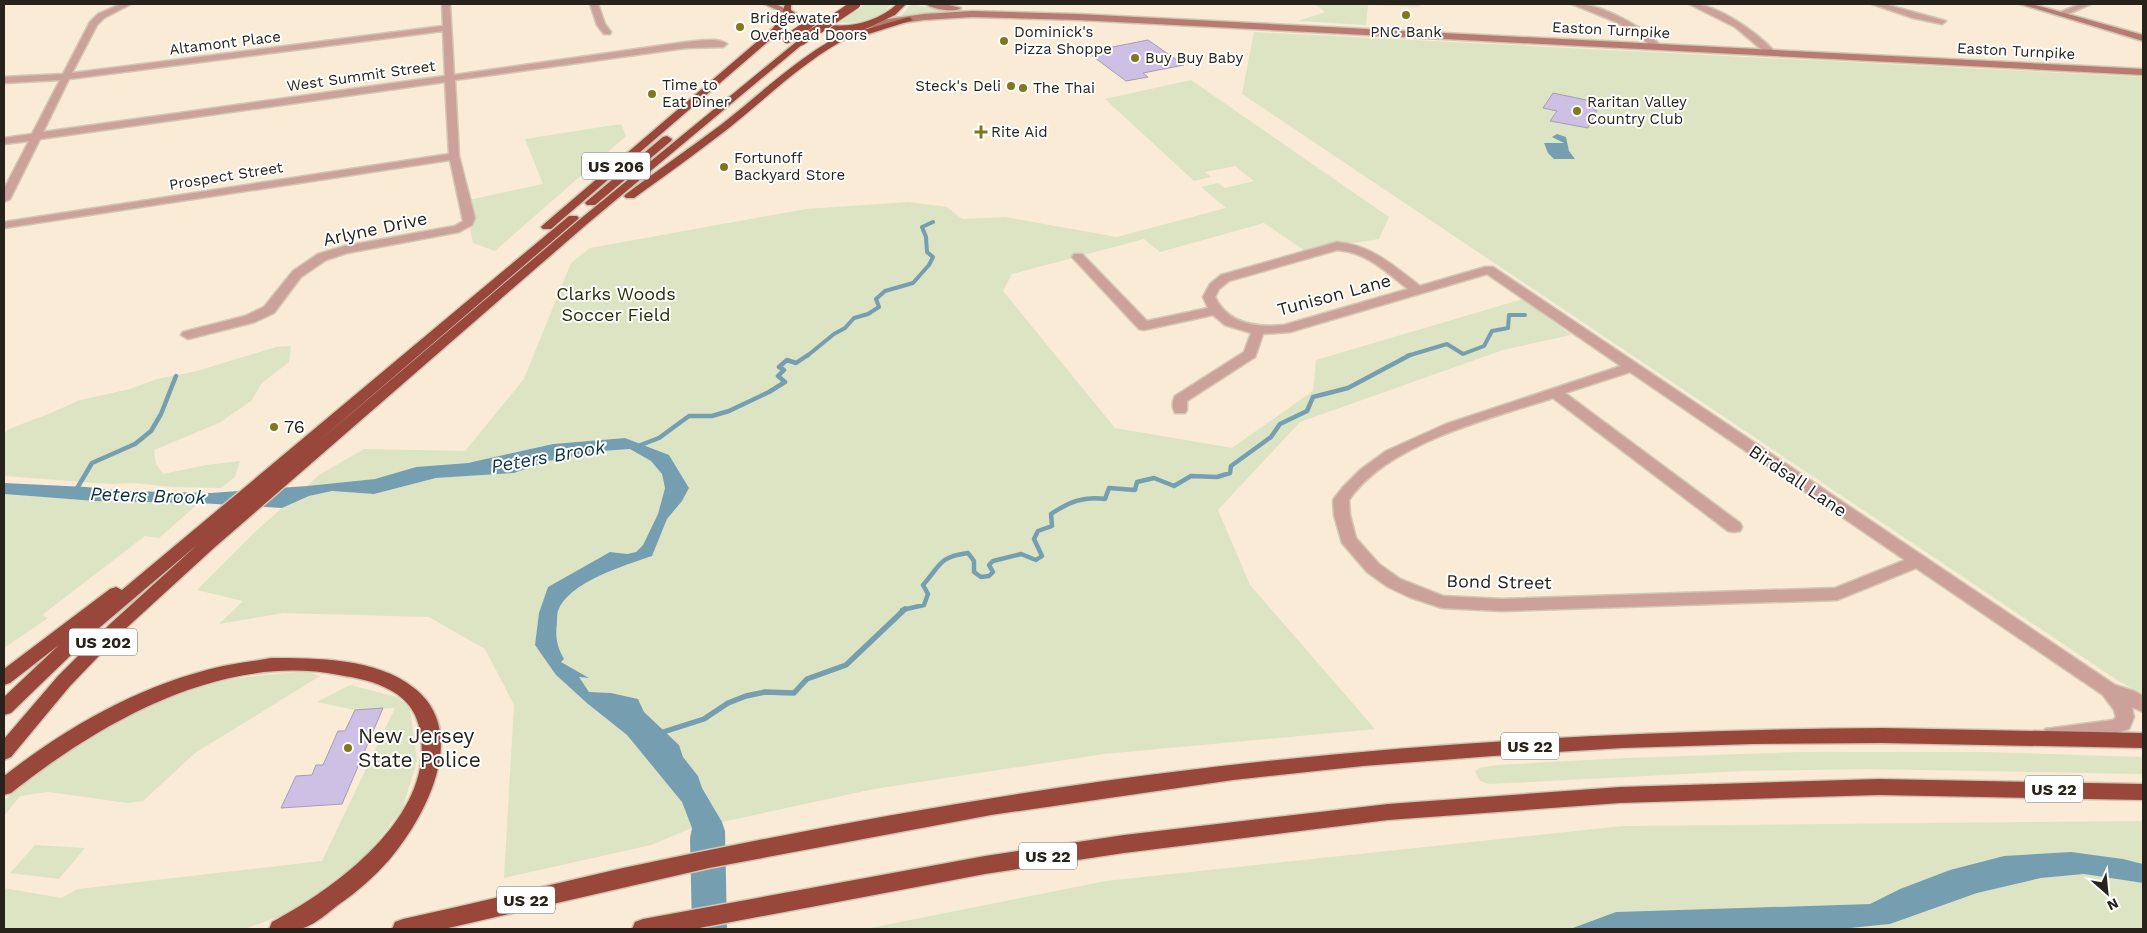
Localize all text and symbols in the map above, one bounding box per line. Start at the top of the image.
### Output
place label: Bridgewater Overhead Doors [750,9,867,44]
marker: PNC Bank [1400,9,1412,21]
street label: Easton Turnpike [1551,18,1671,42]
marker: Bridgewater Overhead Doors [734,21,746,33]
place label: Dominick's Pizza Shoppe [1014,23,1112,58]
place label: PNC Bank [1370,23,1442,41]
street label: Altamont Place [168,27,282,59]
marker: Dominick's Pizza Shoppe [998,35,1010,47]
street label: Easton Turnpike [1956,39,2076,63]
place label: Buy Buy Baby [1145,49,1244,67]
marker: Buy Buy Baby [1129,52,1141,64]
street label: West Summit Street [286,57,437,95]
place label: Time to Eat Diner [662,76,730,111]
place label: Steck's Deli [915,77,1001,95]
place label: The Thai [1033,79,1095,97]
marker: Steck's Deli [1005,80,1017,92]
marker: The Thai [1017,82,1029,94]
marker: Time to Eat Diner [646,88,658,100]
place label: Raritan Valley Country Club [1587,93,1687,128]
marker: Raritan Valley Country Club [1571,105,1583,117]
place label: Rite Aid [991,123,1048,141]
marker: Rite Aid [975,126,987,138]
place label: Fortunoff Backyard Store [734,149,845,184]
road number: US 206 [582,153,650,180]
street label: Prospect Street [168,158,285,194]
marker: Fortunoff Backyard Store [718,161,730,173]
street label: Arlyne Drive [321,207,429,250]
street label: Tunison Lane [1275,269,1393,320]
park label: Clarks Woods Soccer Field [556,283,676,325]
place label: 76 [284,416,305,437]
marker: 76 [268,421,280,433]
water label: Peters Brook [489,435,608,478]
street label: Birdsall Lane [1745,440,1851,521]
water label: Peters Brook [90,482,207,509]
street label: Bond Street [1446,570,1552,593]
road number: US 202 [69,628,137,656]
place label: New Jersey State Police [358,723,481,772]
road number: US 22 [1501,732,1559,759]
marker: New Jersey State Police [342,742,354,754]
road number: US 22 [2025,776,2083,802]
road number: US 22 [1019,842,1077,869]
north arrow [2082,868,2132,918]
road number: US 22 [497,886,555,914]
text: N [2105,895,2121,914]

